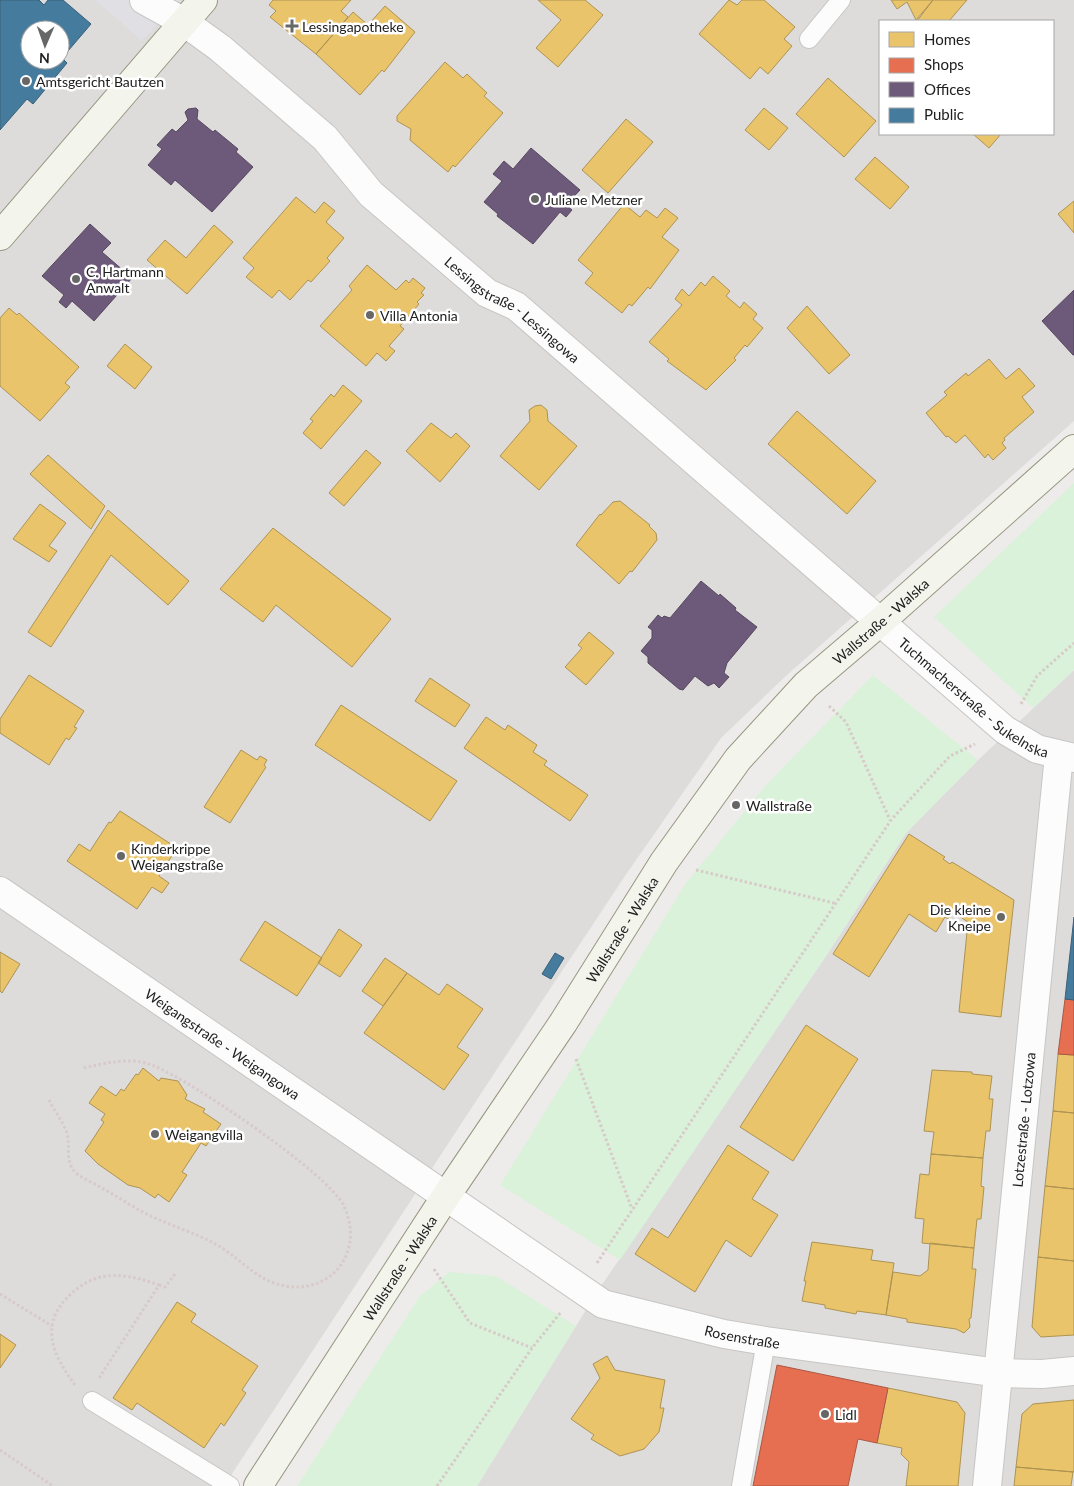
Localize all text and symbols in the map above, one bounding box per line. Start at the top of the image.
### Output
place label: Lessingapotheke [302,18,404,35]
north arrow [20,20,70,70]
marker: Lessingapotheke [286,20,298,32]
legend [879,20,1054,135]
text: Homes [924,30,970,48]
text: N [39,50,50,67]
text: Shops [924,55,964,73]
place label: Amtsgericht Bautzen [36,73,164,90]
marker: Amtsgericht Bautzen [20,75,32,87]
text: Offices [924,80,971,98]
text: Public [924,105,964,123]
place label: Juliane Metzner [545,191,643,208]
marker: Juliane Metzner [529,193,541,205]
street label: Lessingstraße - Lessingowa [442,253,583,366]
place label: C. Hartmann Anwalt [86,263,164,296]
marker: C. Hartmann Anwalt [70,273,82,285]
place label: Villa Antonia [380,307,458,324]
marker: Villa Antonia [364,309,376,321]
street label: Wallstraße - Walska [829,574,932,667]
street label: Tuchmacherstraße - Sukelnska [896,634,1050,760]
place label: Wallstraße [746,797,812,814]
marker: Wallstraße [730,799,742,811]
place label: Kinderkrippe Weigangstraße [131,840,223,873]
marker: Kinderkrippe Weigangstraße [115,850,127,862]
street label: Wallstraße - Walska [582,873,661,986]
place label: Die kleine Kneipe [930,901,991,934]
marker: Die kleine Kneipe [995,911,1007,923]
street label: Weigangstraße - Weigangowa [142,985,304,1103]
street label: Lotzestraße - Lotzowa [1008,1051,1038,1188]
place label: Weigangvilla [165,1126,243,1143]
marker: Weigangvilla [149,1128,161,1140]
street label: Wallstraße - Walska [359,1212,440,1324]
street label: Rosenstraße [703,1321,781,1351]
place label: Lidl [835,1406,857,1423]
marker: Lidl [819,1408,831,1420]

